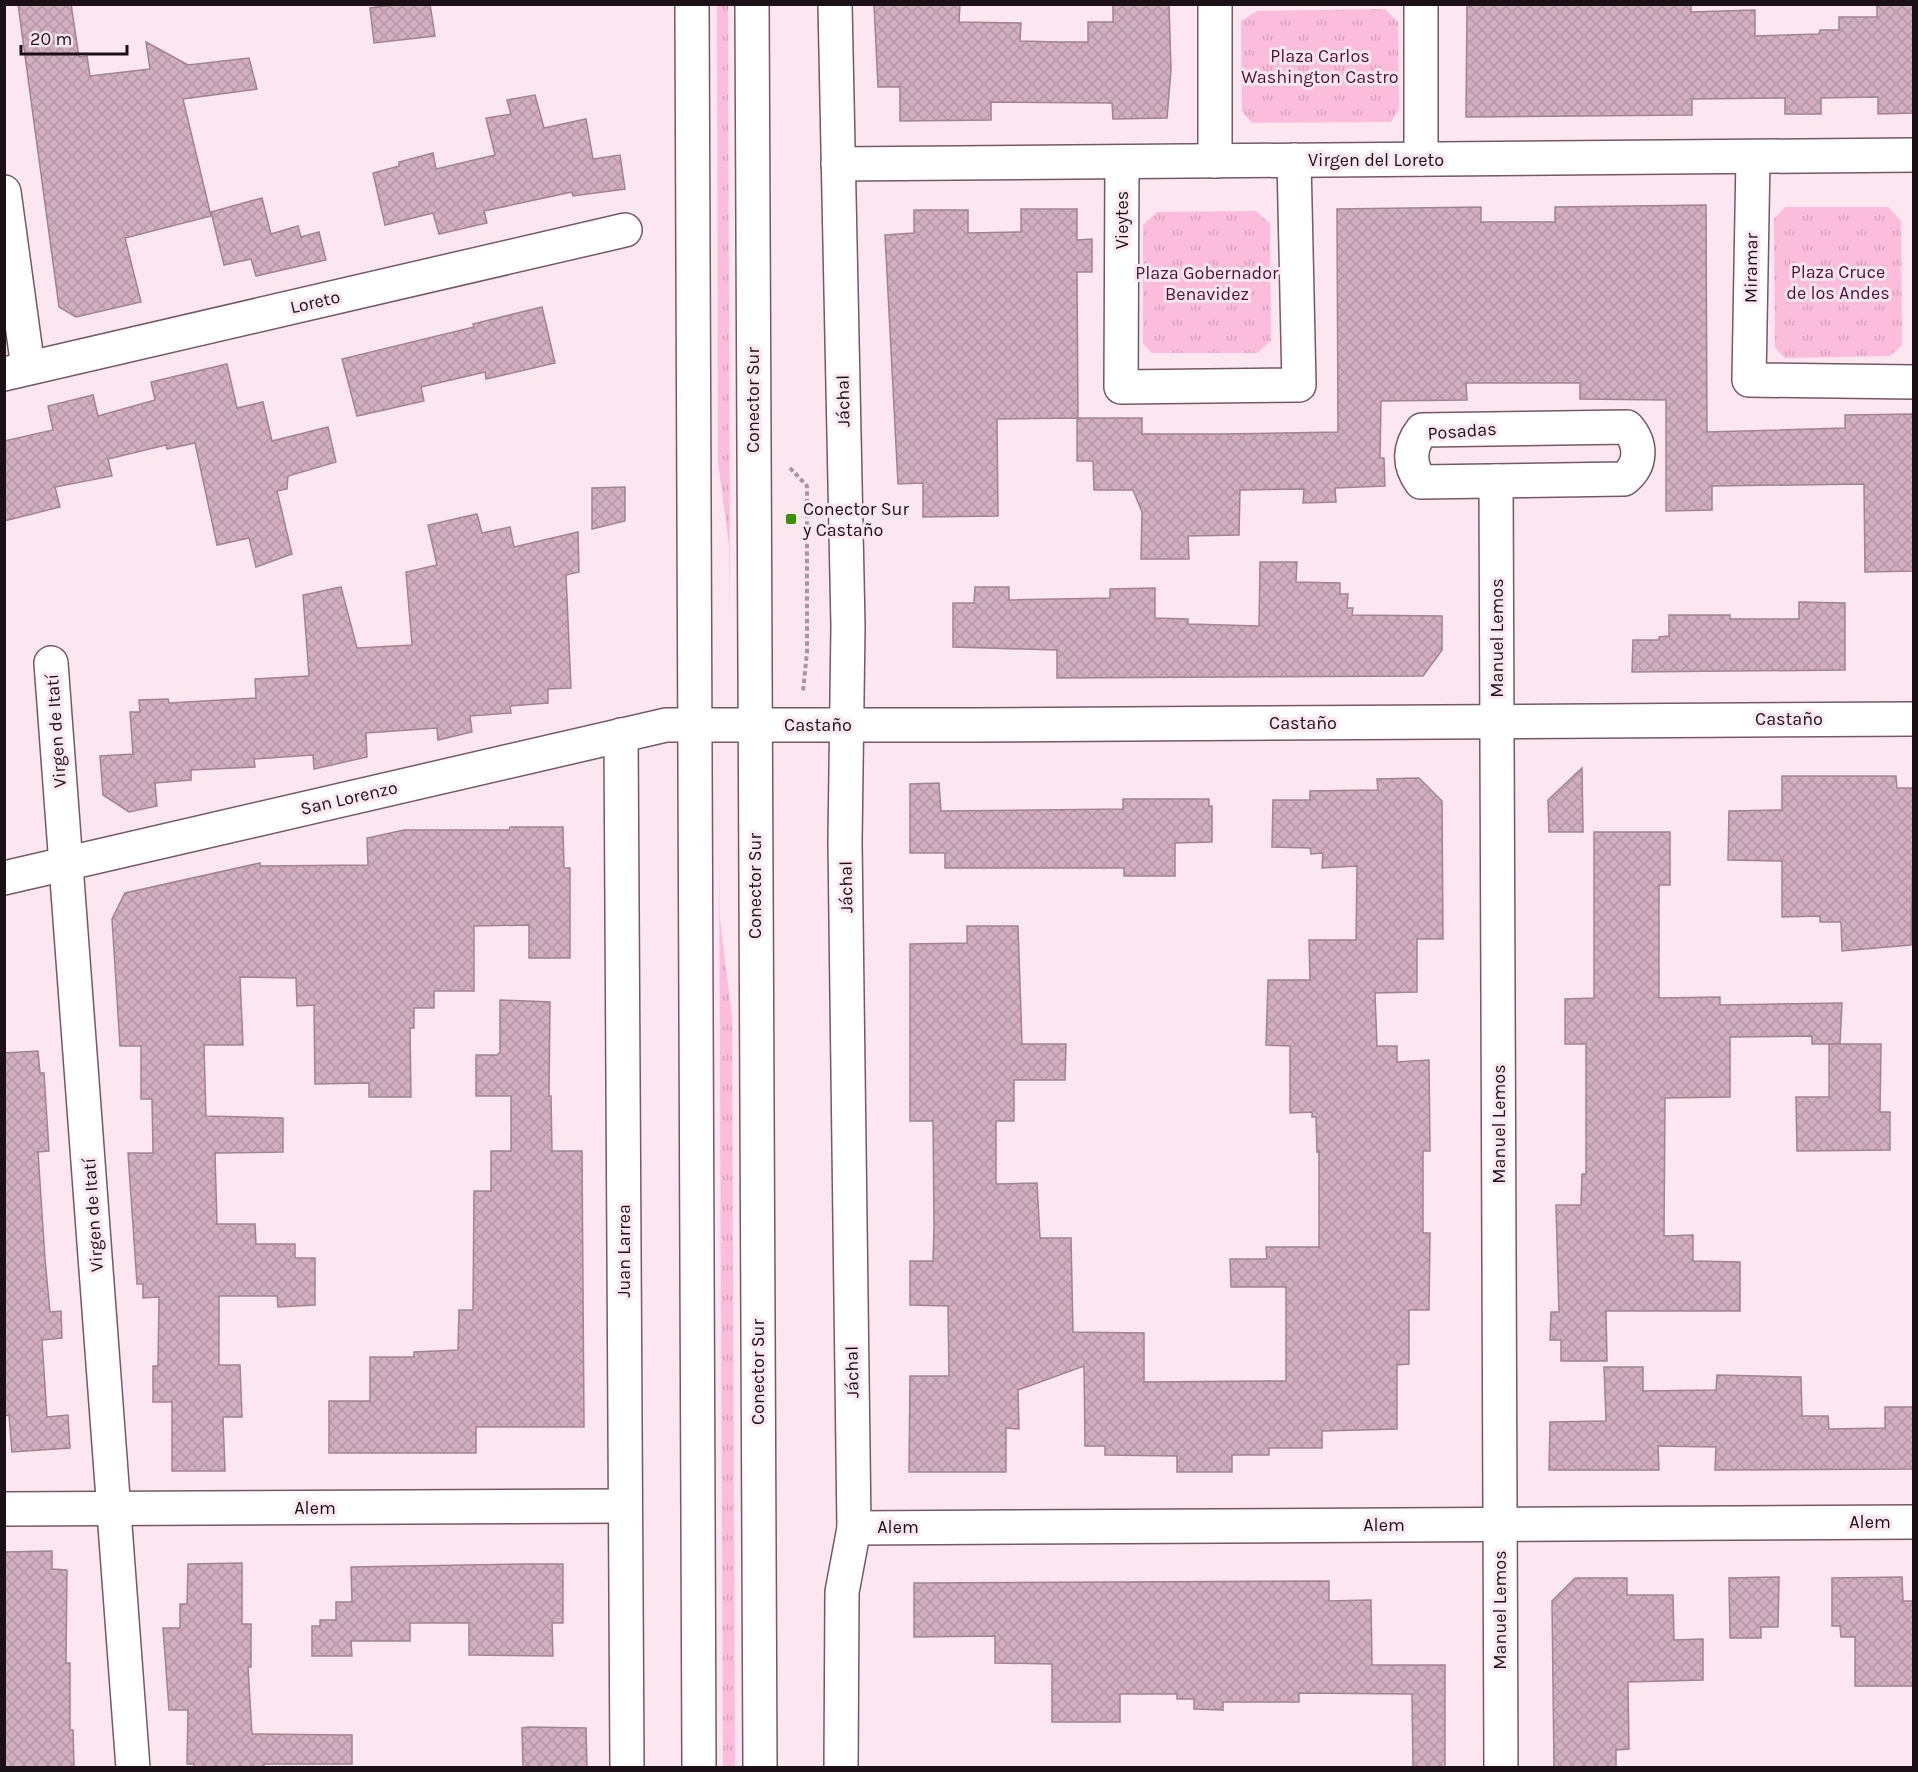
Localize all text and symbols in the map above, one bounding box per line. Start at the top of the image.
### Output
scale bar [21,18,128,56]
text: 20 m [30,28,72,50]
park label: Plaza Carlos Washington Castro [1241,45,1399,88]
street label: Virgen del Loreto [1308,149,1444,171]
street label: Vieytes [1111,191,1133,249]
street label: Miramar [1739,232,1763,303]
park label: Plaza Cruce de los Andes [1786,261,1890,304]
park label: Plaza Gobernador Benavidez [1135,262,1279,305]
street label: Loreto [288,286,342,318]
street label: Conector Sur [742,347,764,453]
street label: Jáchal [832,375,854,427]
street label: Posadas [1427,418,1497,444]
place label: Conector Sur y Castaño [802,498,909,541]
marker: Conector Sur y Castaño [784,512,798,526]
street label: Manuel Lemos [1486,578,1508,698]
street label: Virgen de Itatí [41,673,71,789]
street label: Castaño [1755,708,1823,730]
street label: Castaño [1269,712,1337,734]
street label: Castaño [784,714,852,736]
street label: San Lorenzo [298,776,400,820]
street label: Conector Sur [744,833,766,939]
street label: Jáchal [835,861,857,913]
street label: Manuel Lemos [1488,1064,1510,1184]
street label: Virgen de Itatí [78,1157,108,1273]
street label: Juan Larrea [613,1204,635,1298]
street label: Conector Sur [747,1319,769,1425]
street label: Jáchal [841,1346,863,1398]
street label: Alem [294,1497,336,1519]
street label: Alem [1849,1511,1891,1533]
street label: Alem [1363,1514,1405,1536]
street label: Alem [877,1516,919,1538]
street label: Manuel Lemos [1489,1550,1511,1670]

